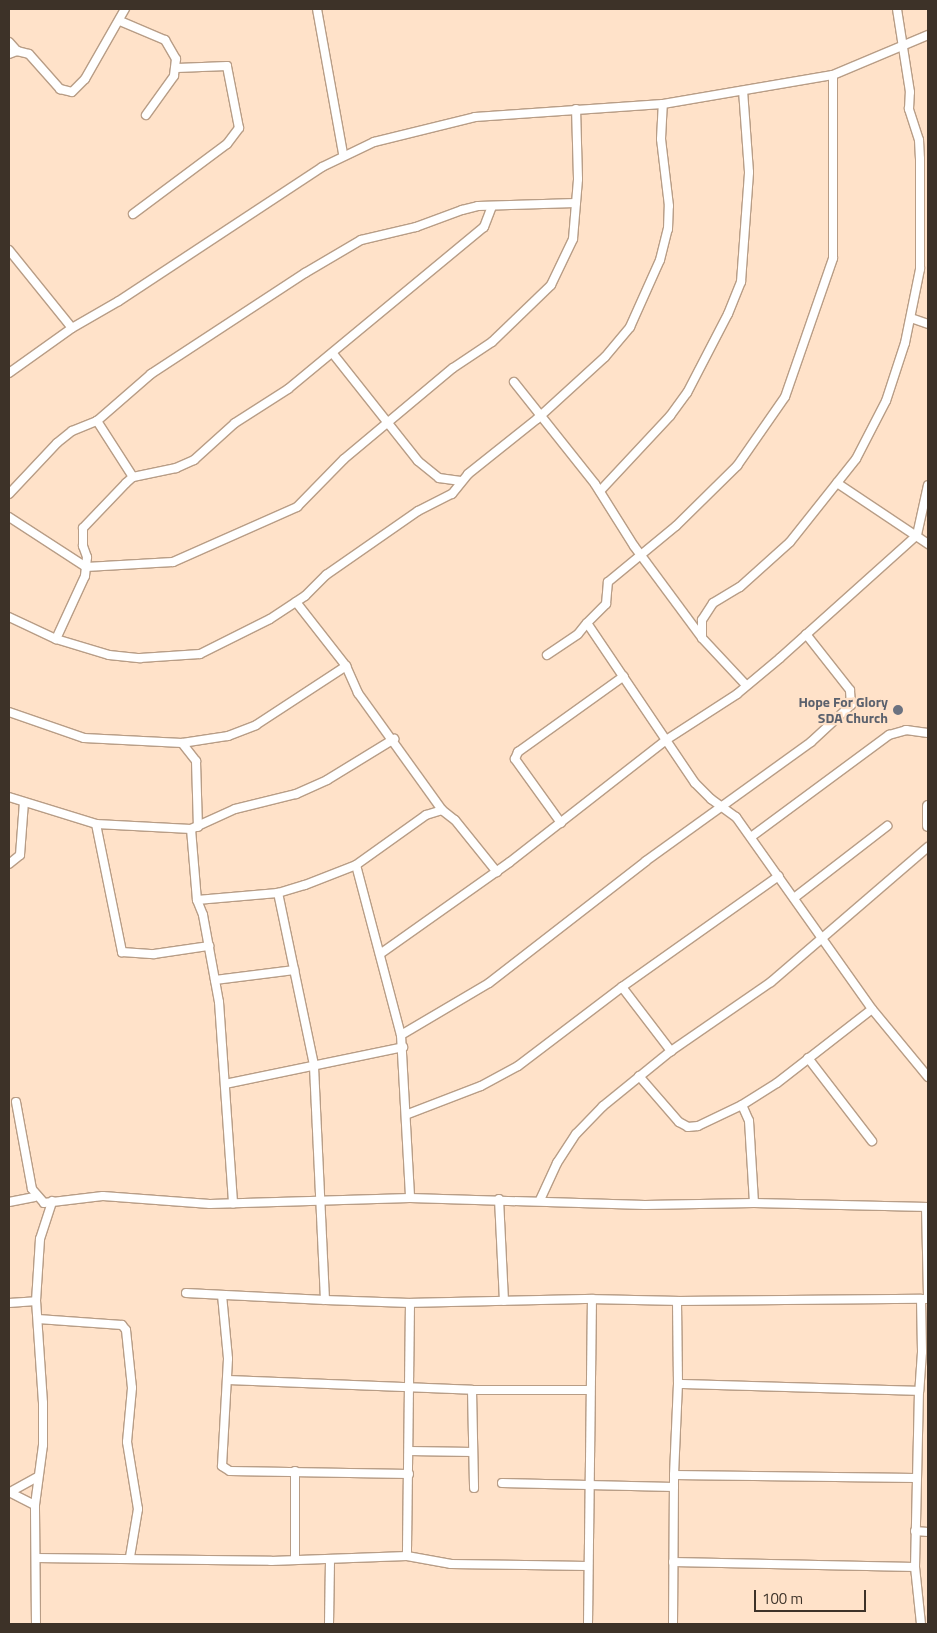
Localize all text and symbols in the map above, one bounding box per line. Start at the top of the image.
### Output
place label: Hope For Glory SDA Church [798,694,888,726]
marker: Hope For Glory SDA Church [892,704,904,716]
scale bar [757,1580,870,1612]
text: 100 m [762,1587,803,1610]

